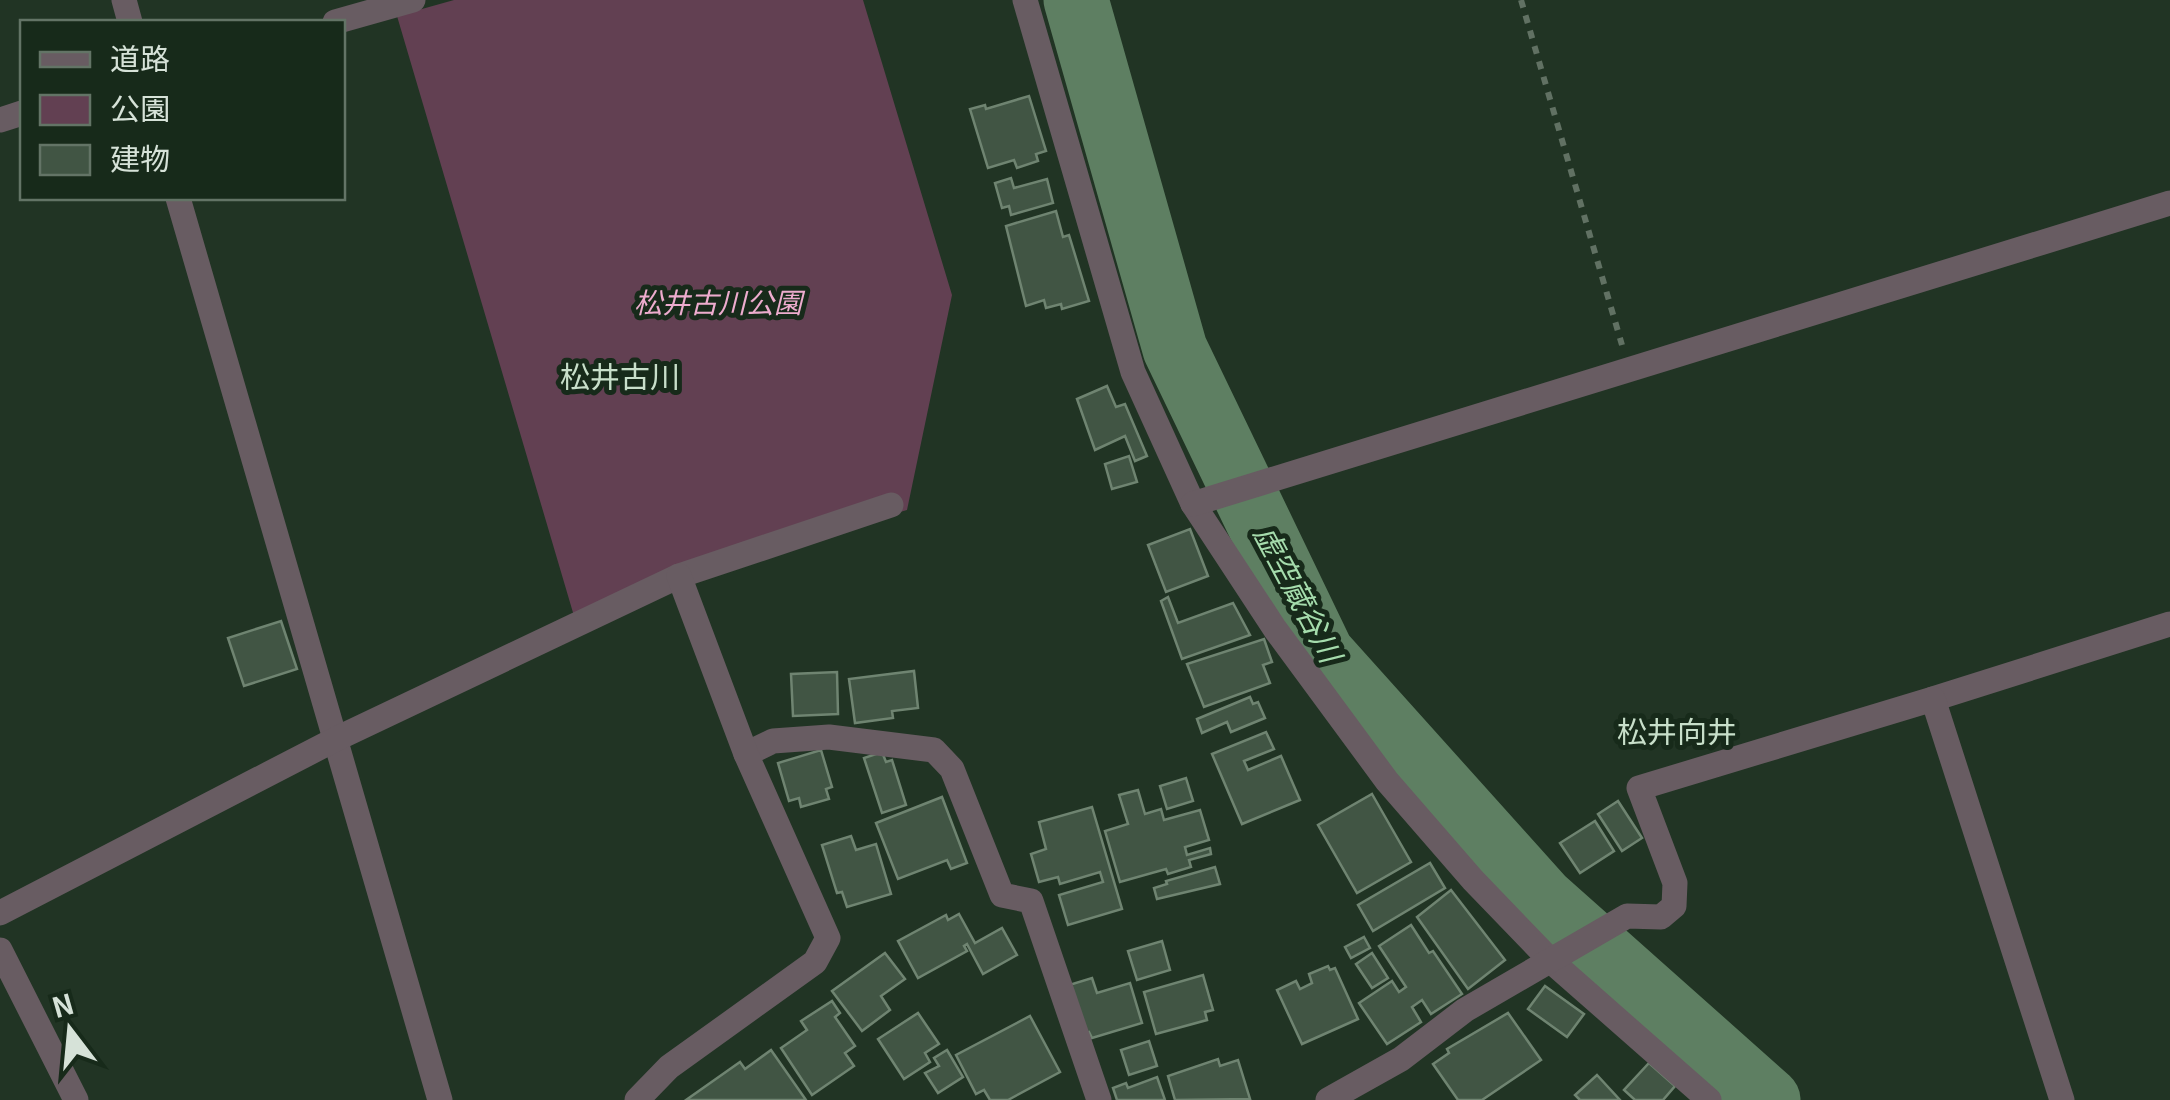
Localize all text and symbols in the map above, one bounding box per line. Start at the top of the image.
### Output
legend [20,20,345,200]
text: 道路 [110,35,170,79]
text: 公園 [110,85,170,129]
text: 建物 [110,135,170,179]
park label: 松井古川公園 [634,281,806,321]
district label: 松井古川 [560,353,680,397]
water label: 虚空蔵谷川 [1245,516,1356,672]
district label: 松井向井 [1617,708,1737,752]
north arrow [20,980,120,1080]
text: N [47,982,78,1026]

